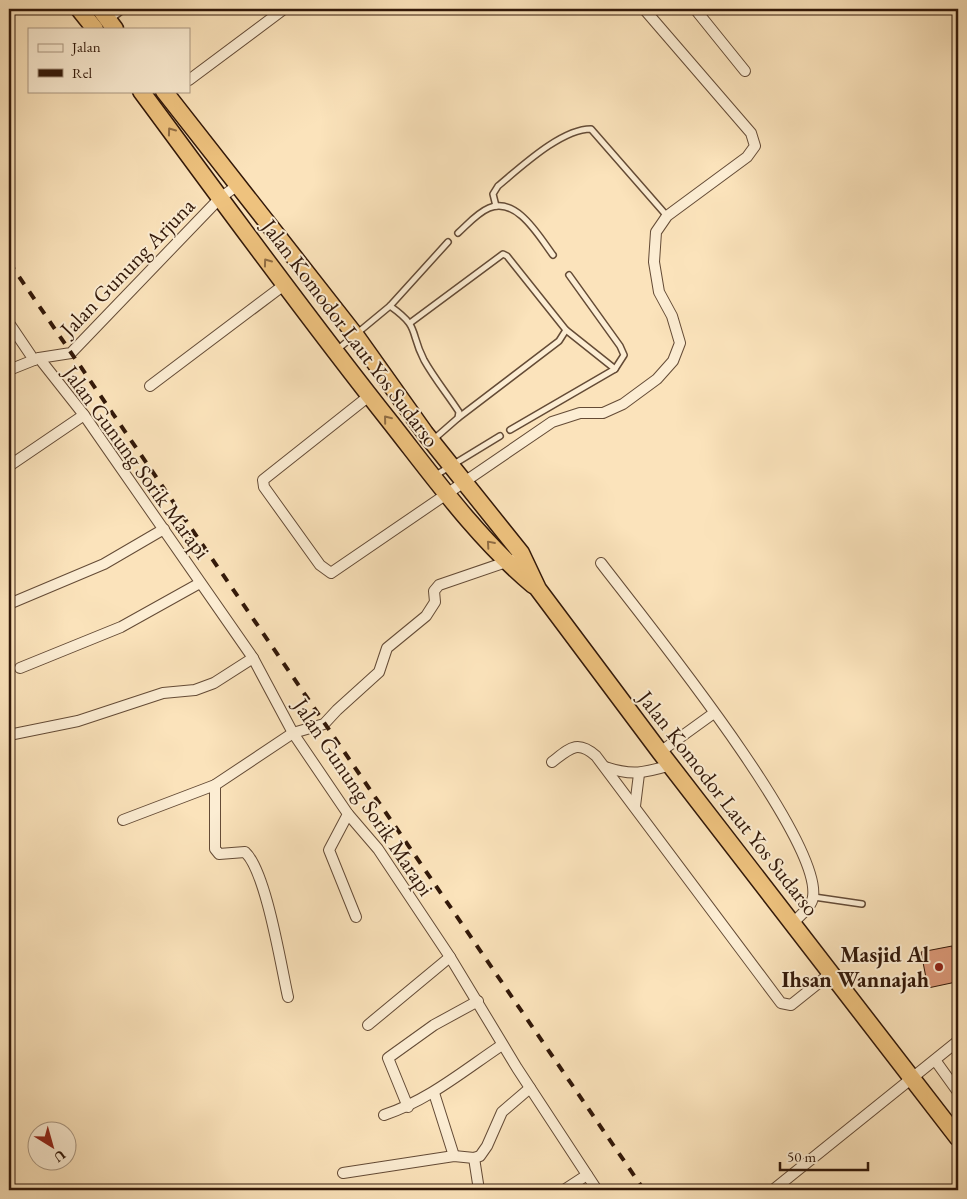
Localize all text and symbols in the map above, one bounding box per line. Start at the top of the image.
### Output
legend [28,28,190,92]
text: Jalan [70,37,101,56]
text: Rel [72,63,93,82]
one-way arrow [168,127,177,137]
street label: Jalan Gunung Arjuna [52,192,201,344]
street label: Jalan Komodor Laut Yos Sudarso [254,212,446,453]
one-way arrow [264,258,273,268]
street label: Jalan Gunung Sorik Marapi [55,358,217,565]
one-way arrow [384,415,393,424]
one-way arrow [488,541,496,550]
street label: Jalan Komodor Laut Yos Sudarso [630,683,826,922]
street label: Jalan Gunung Sorik Marapi [285,691,441,902]
place label: Masjid Al Ihsan Wannajah [781,940,929,994]
marker: Masjid Al Ihsan Wannajah [933,961,945,973]
north arrow [28,1122,78,1172]
scale bar [780,1139,867,1171]
text: U [50,1146,69,1167]
text: 50 m [787,1147,816,1166]

